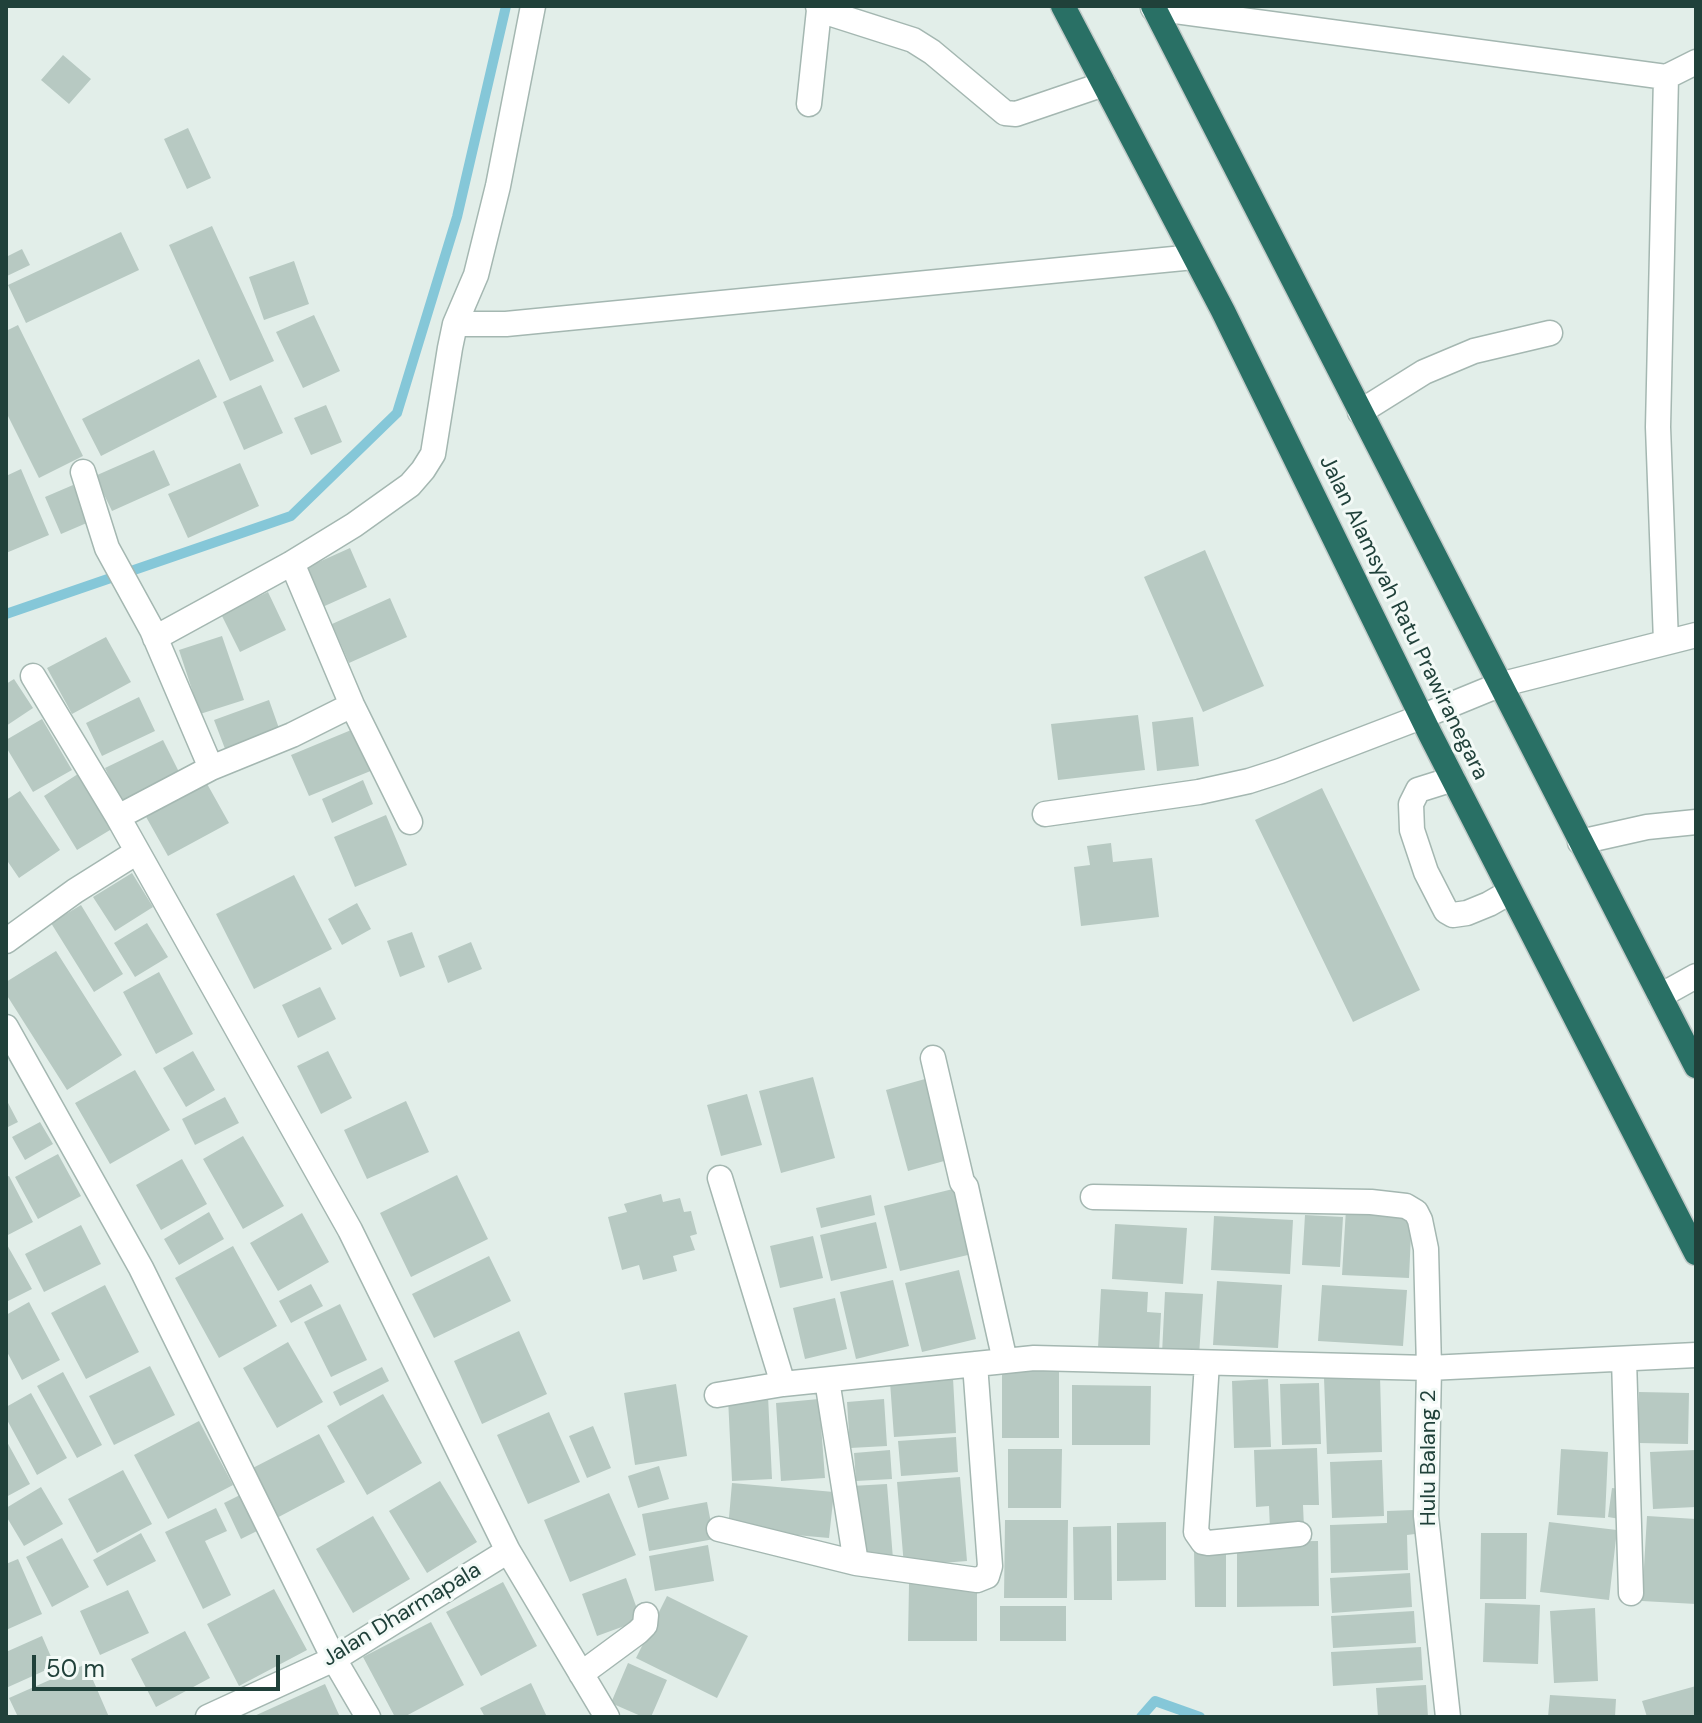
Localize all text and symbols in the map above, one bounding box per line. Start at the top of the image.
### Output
street label: Jalan Alamsyah Ratu Prawiranegara [1313,451,1493,785]
street label: Hulu Balang 2 [1416,1390,1442,1526]
street label: Jalan Dharmapala [318,1557,486,1673]
scale bar [36,1639,284,1689]
text: 50 m [46,1653,105,1684]

